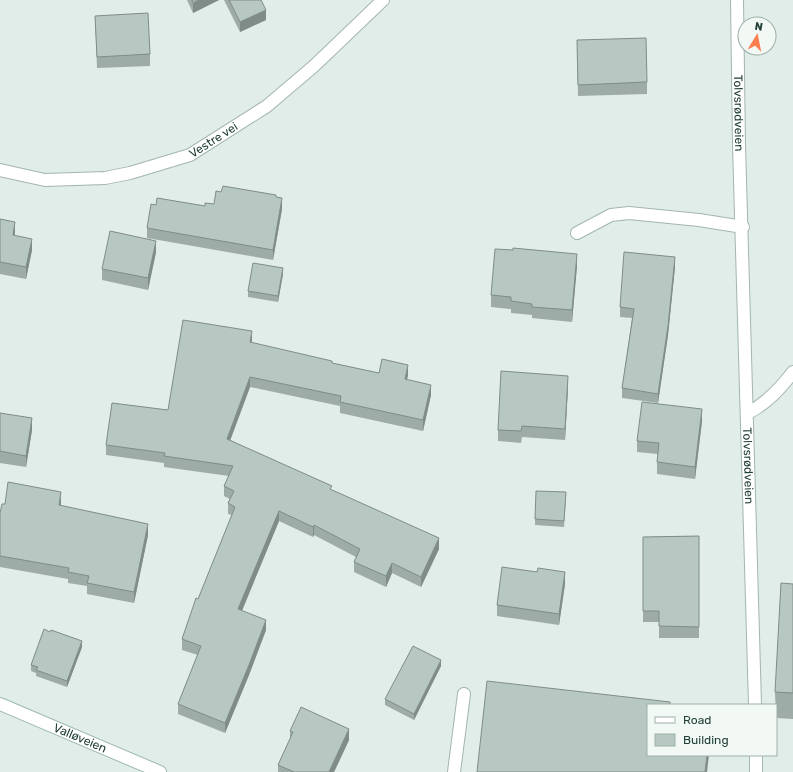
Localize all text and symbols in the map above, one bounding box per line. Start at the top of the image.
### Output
north arrow [737,16,777,56]
text: N [754,20,764,34]
street label: Tolvsrødveien [731,75,746,152]
street label: Vestre vei [187,119,240,161]
street label: Tolvsrødveien [740,427,756,504]
legend [647,704,777,756]
text: Road [683,713,711,727]
street label: Valløveien [51,721,109,756]
text: Building [683,733,729,747]

